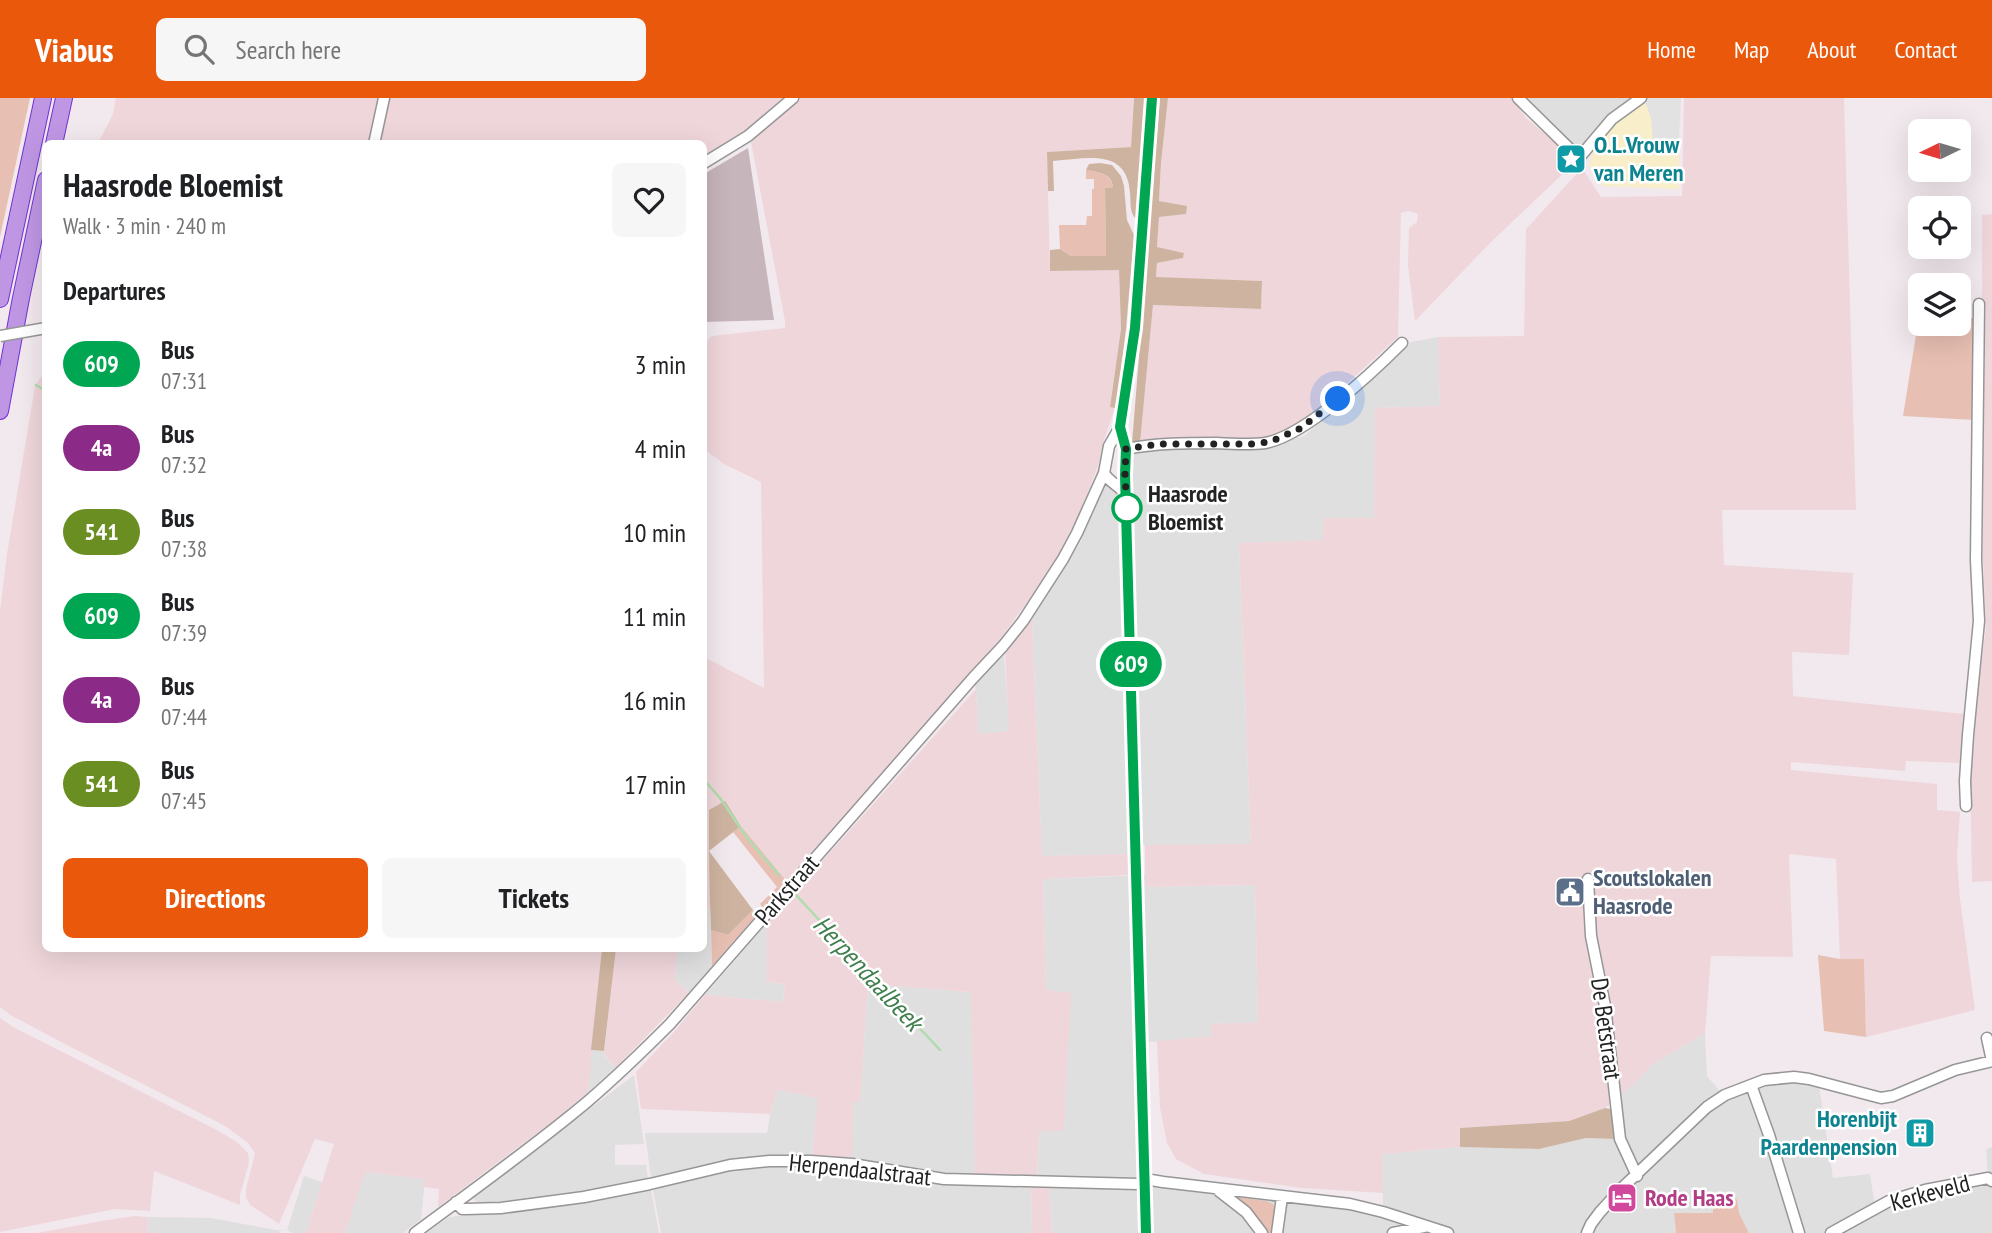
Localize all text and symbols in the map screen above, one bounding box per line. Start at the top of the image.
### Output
search box [156,18,646,81]
text: Viabus [35,28,114,71]
icon: search [180,30,218,68]
text: Search here [236,33,341,66]
text: Home [1647,34,1696,65]
text: Map [1734,34,1769,65]
text: About [1807,34,1856,65]
text: Contact [1894,34,1957,65]
north arrow [1908,119,1970,182]
map controls [1908,119,1971,336]
place label: O.L.Vrouw van Meren [1593,129,1683,188]
place icon: O.L.Vrouw van Meren [1554,142,1588,176]
text: Haasrode Bloemist [63,163,283,206]
button: heart [612,163,686,237]
button: locate [1908,196,1971,259]
text: Walk · 3 min · 240 m [63,211,226,240]
button: layers [1908,273,1971,336]
text: Departures [63,274,166,307]
text: Bus [161,333,194,366]
text: 609 [84,348,119,379]
text: 3 min [635,348,686,381]
text: 07:31 [161,366,207,395]
your location [1320,381,1355,416]
text: Bus [161,417,194,450]
text: 4a [91,432,112,463]
text: 4 min [635,432,686,465]
text: 07:32 [161,450,207,479]
place label: Haasrode Bloemist [1148,478,1228,537]
marker: Haasrode Bloemist [1112,493,1142,523]
text: Bus [161,501,194,534]
text: 541 [84,516,119,547]
text: 10 min [623,516,686,549]
text: 07:38 [161,534,207,563]
text: Bus [161,585,194,618]
text: 609 [84,600,119,631]
text: 11 min [623,600,686,633]
text: 07:39 [161,618,207,647]
line badge: 609 [1091,641,1171,687]
text: 609 [1114,648,1148,679]
text: Bus [161,669,194,702]
text: 4a [91,684,112,715]
text: 16 min [623,684,686,717]
text: 07:44 [161,702,207,731]
text: Bus [161,753,194,786]
text: 541 [84,768,119,799]
text: 17 min [624,768,686,801]
text: 07:45 [161,786,207,815]
street label: Parkstraat [748,848,826,931]
button: Directions [63,858,368,938]
button: Tickets [382,858,686,938]
place label: Scoutslokalen Haasrode [1593,862,1712,921]
public building icon: Scoutslokalen Haasrode [1553,875,1587,909]
water label: Herpendaalbeek [807,908,932,1039]
street label: De Betstraat [1584,976,1629,1082]
place label: Horenbijt Paardenpension [1760,1103,1897,1162]
building icon: Horenbijt Paardenpension [1903,1116,1937,1150]
street label: Herpendaalstraat [788,1147,933,1192]
street label: Kerkeveld [1887,1167,1973,1218]
hotel icon: Rode Haas [1605,1181,1639,1215]
place label: Rode Haas [1645,1182,1734,1213]

